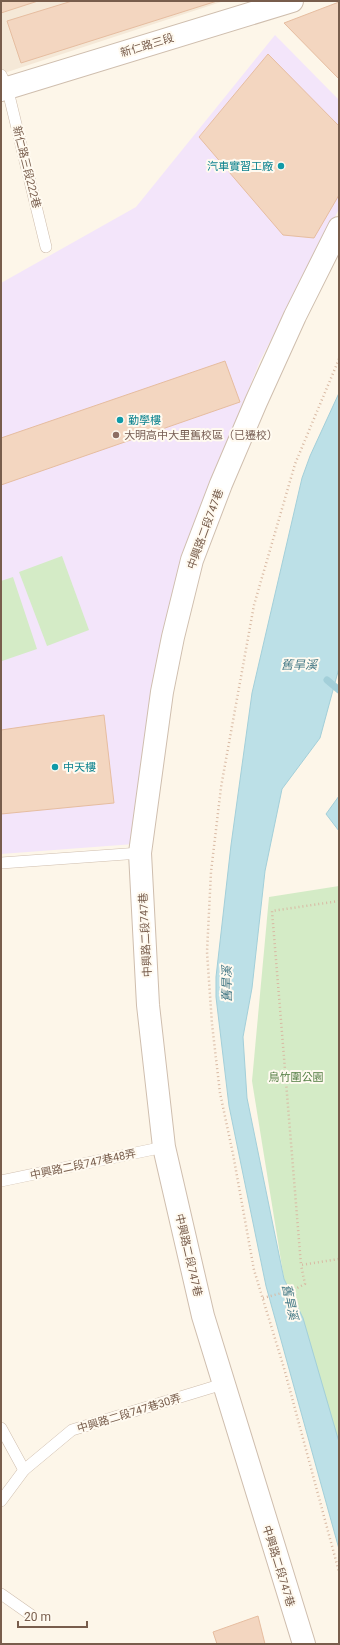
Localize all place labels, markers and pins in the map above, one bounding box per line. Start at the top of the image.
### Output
place label: 汽車實習工廠 [207,160,273,173]
marker: 汽車實習工廠 [276,161,286,171]
place label: 勤學樓 [128,414,161,427]
marker: 勤學樓 [115,415,125,425]
place label: 大明高中大里舊校區（已遷校） [124,429,278,442]
marker: 大明高中大里舊校區（已遷校） [111,430,121,440]
place label: 中天樓 [63,761,96,774]
marker: 中天樓 [50,762,60,772]

